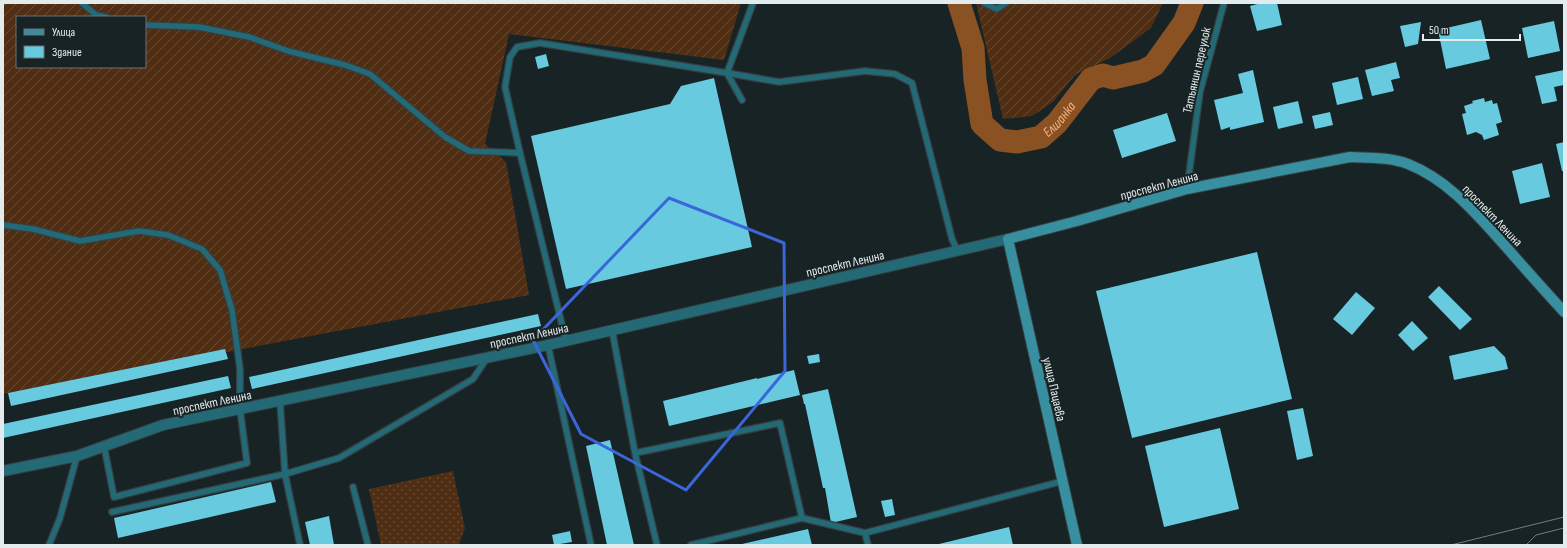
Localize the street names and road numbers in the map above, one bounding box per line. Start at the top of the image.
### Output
street label: Татьянин переулок [1179,26,1215,115]
street label: проспект Ленина [1119,168,1200,204]
street label: проспект Ленина [1459,181,1526,250]
street label: проспект Ленина [805,247,886,281]
street label: проспект Ленина [489,320,570,352]
street label: улица Пацаева [1039,356,1069,423]
street label: проспект Ленина [172,387,253,419]

